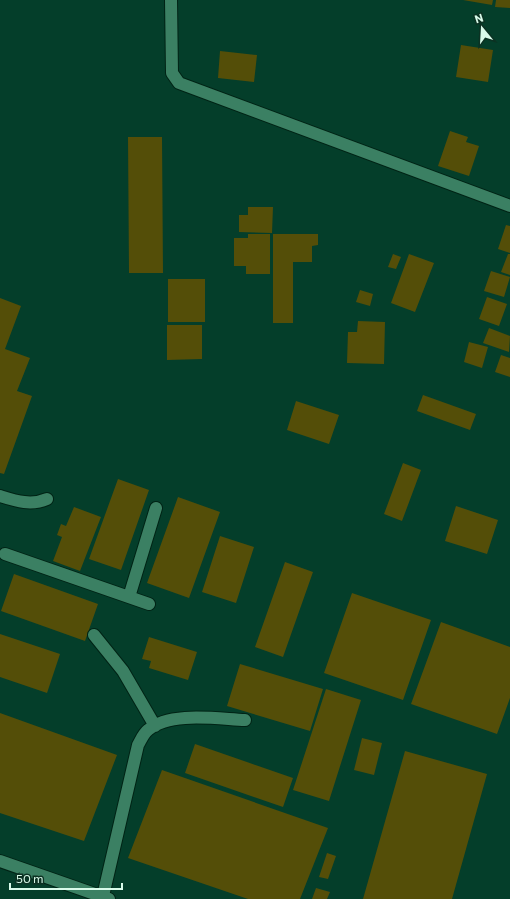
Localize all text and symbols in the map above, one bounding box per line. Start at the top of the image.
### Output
north arrow [462,8,502,48]
text: N [473,11,485,25]
scale bar [10,865,122,891]
text: 50 m [16,871,44,885]

